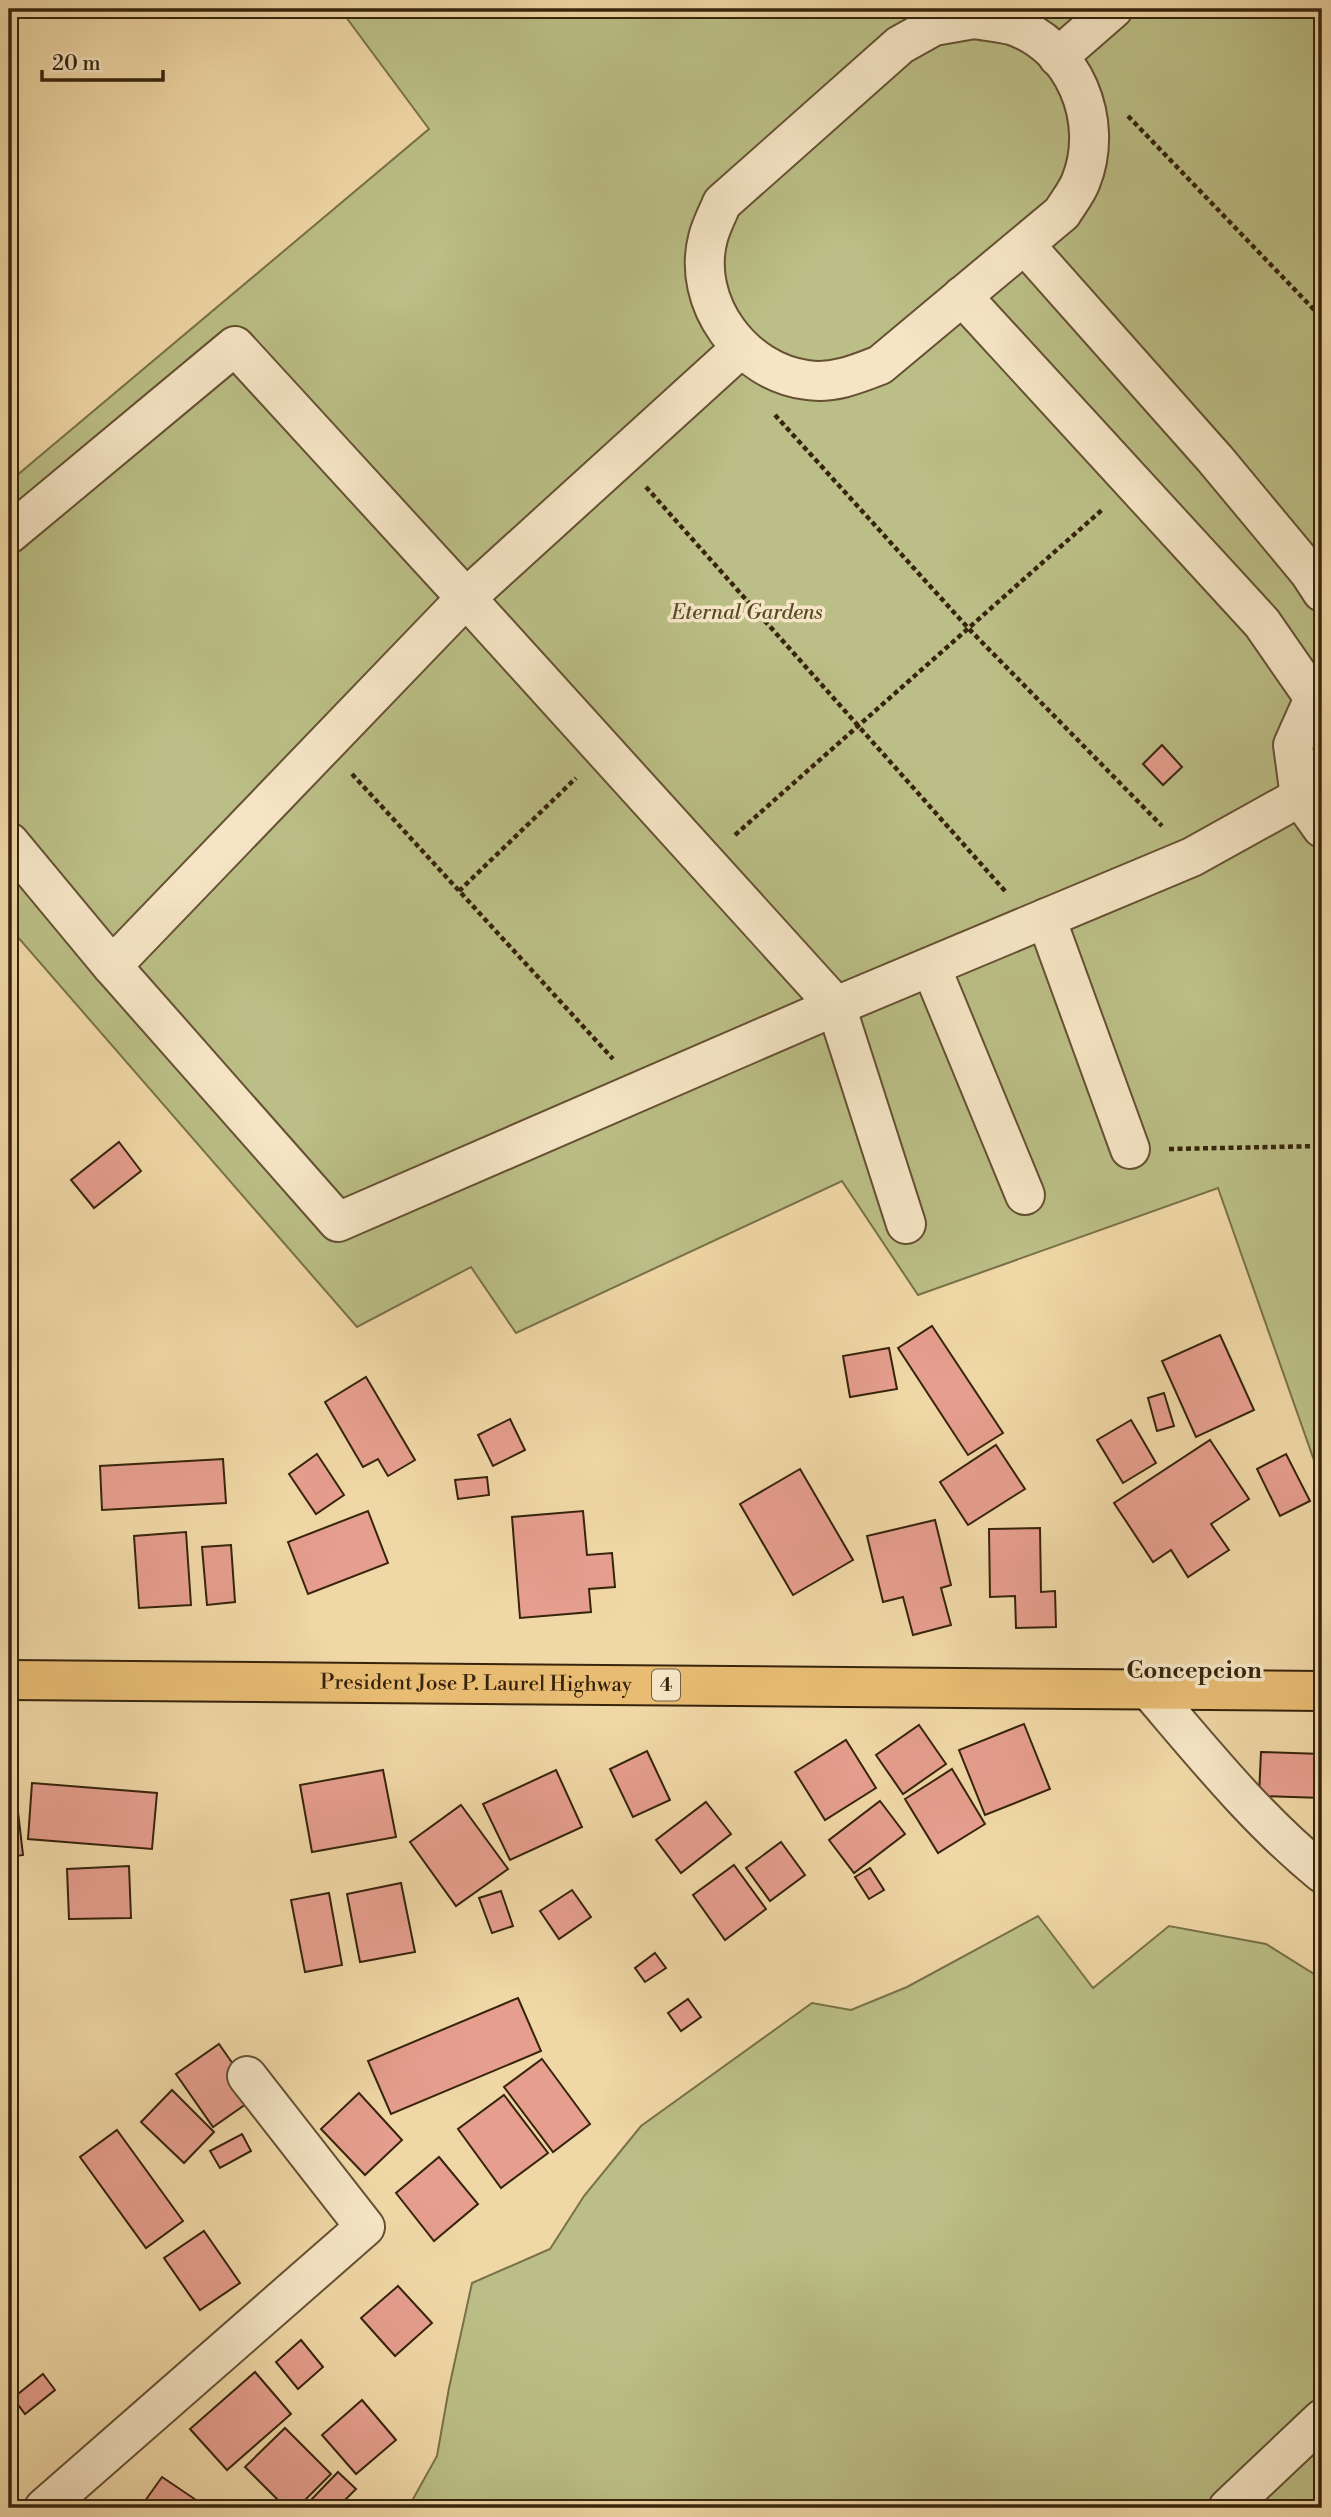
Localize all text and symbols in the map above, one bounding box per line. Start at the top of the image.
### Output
scale bar [42,38,163,82]
text: 20 m [52,51,101,77]
park label: Eternal Gardens [670,600,823,626]
district label: Concepcion [1126,1656,1262,1686]
street label: President Jose P. Laurel Highway [320,1670,633,1698]
road number: 4 [652,1670,680,1700]

